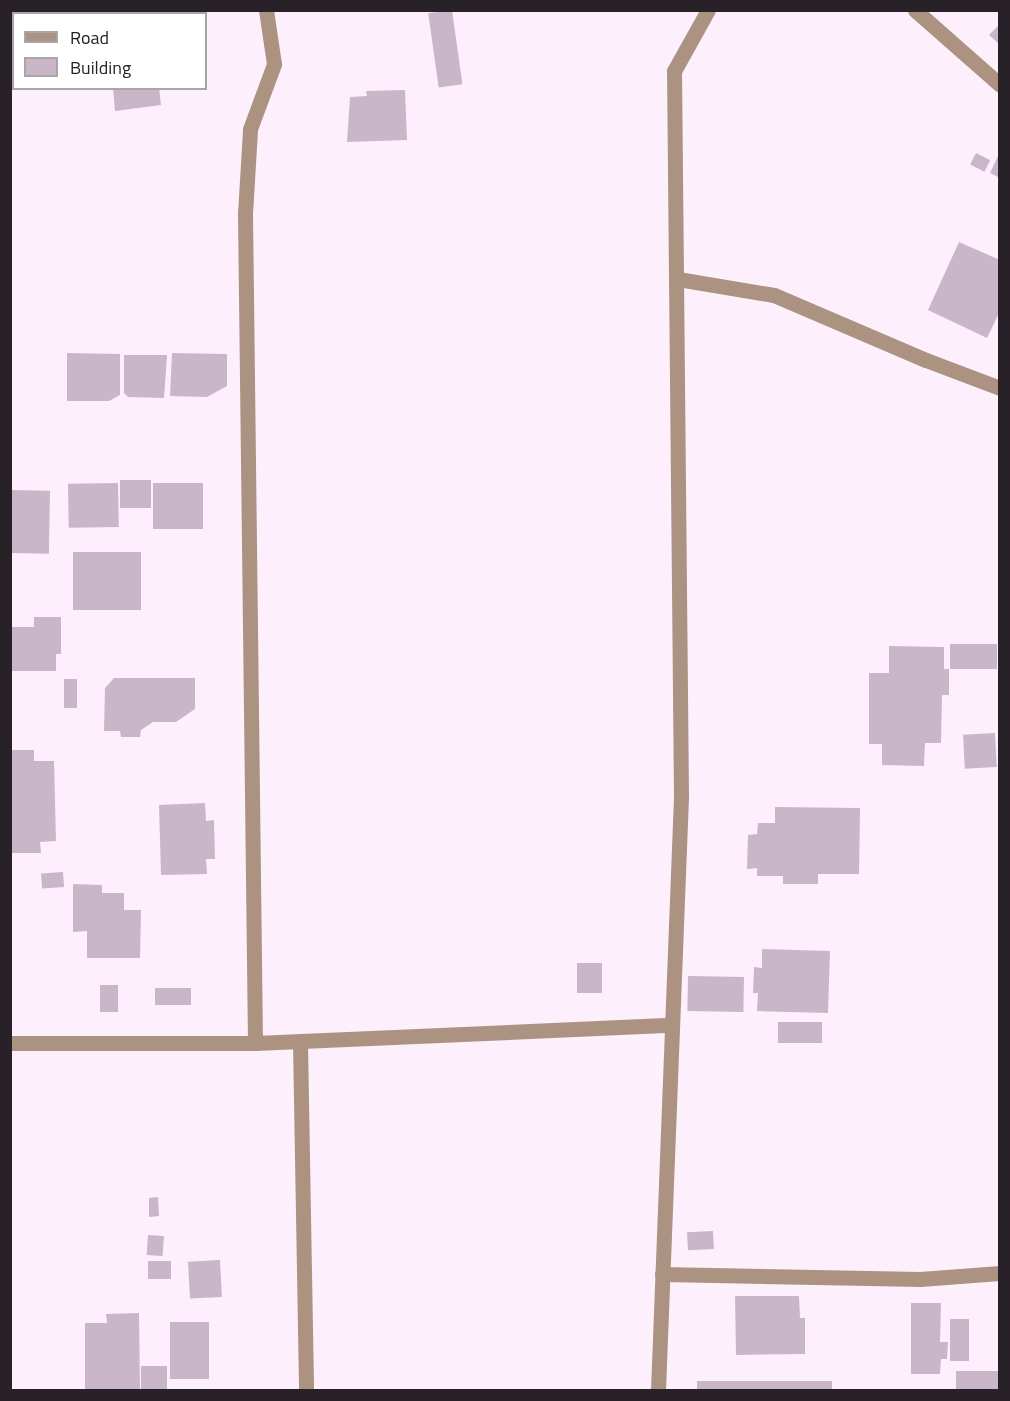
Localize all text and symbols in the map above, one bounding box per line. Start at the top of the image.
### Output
legend [12,12,207,90]
text: Road [70,24,109,51]
text: Building [70,54,131,81]

